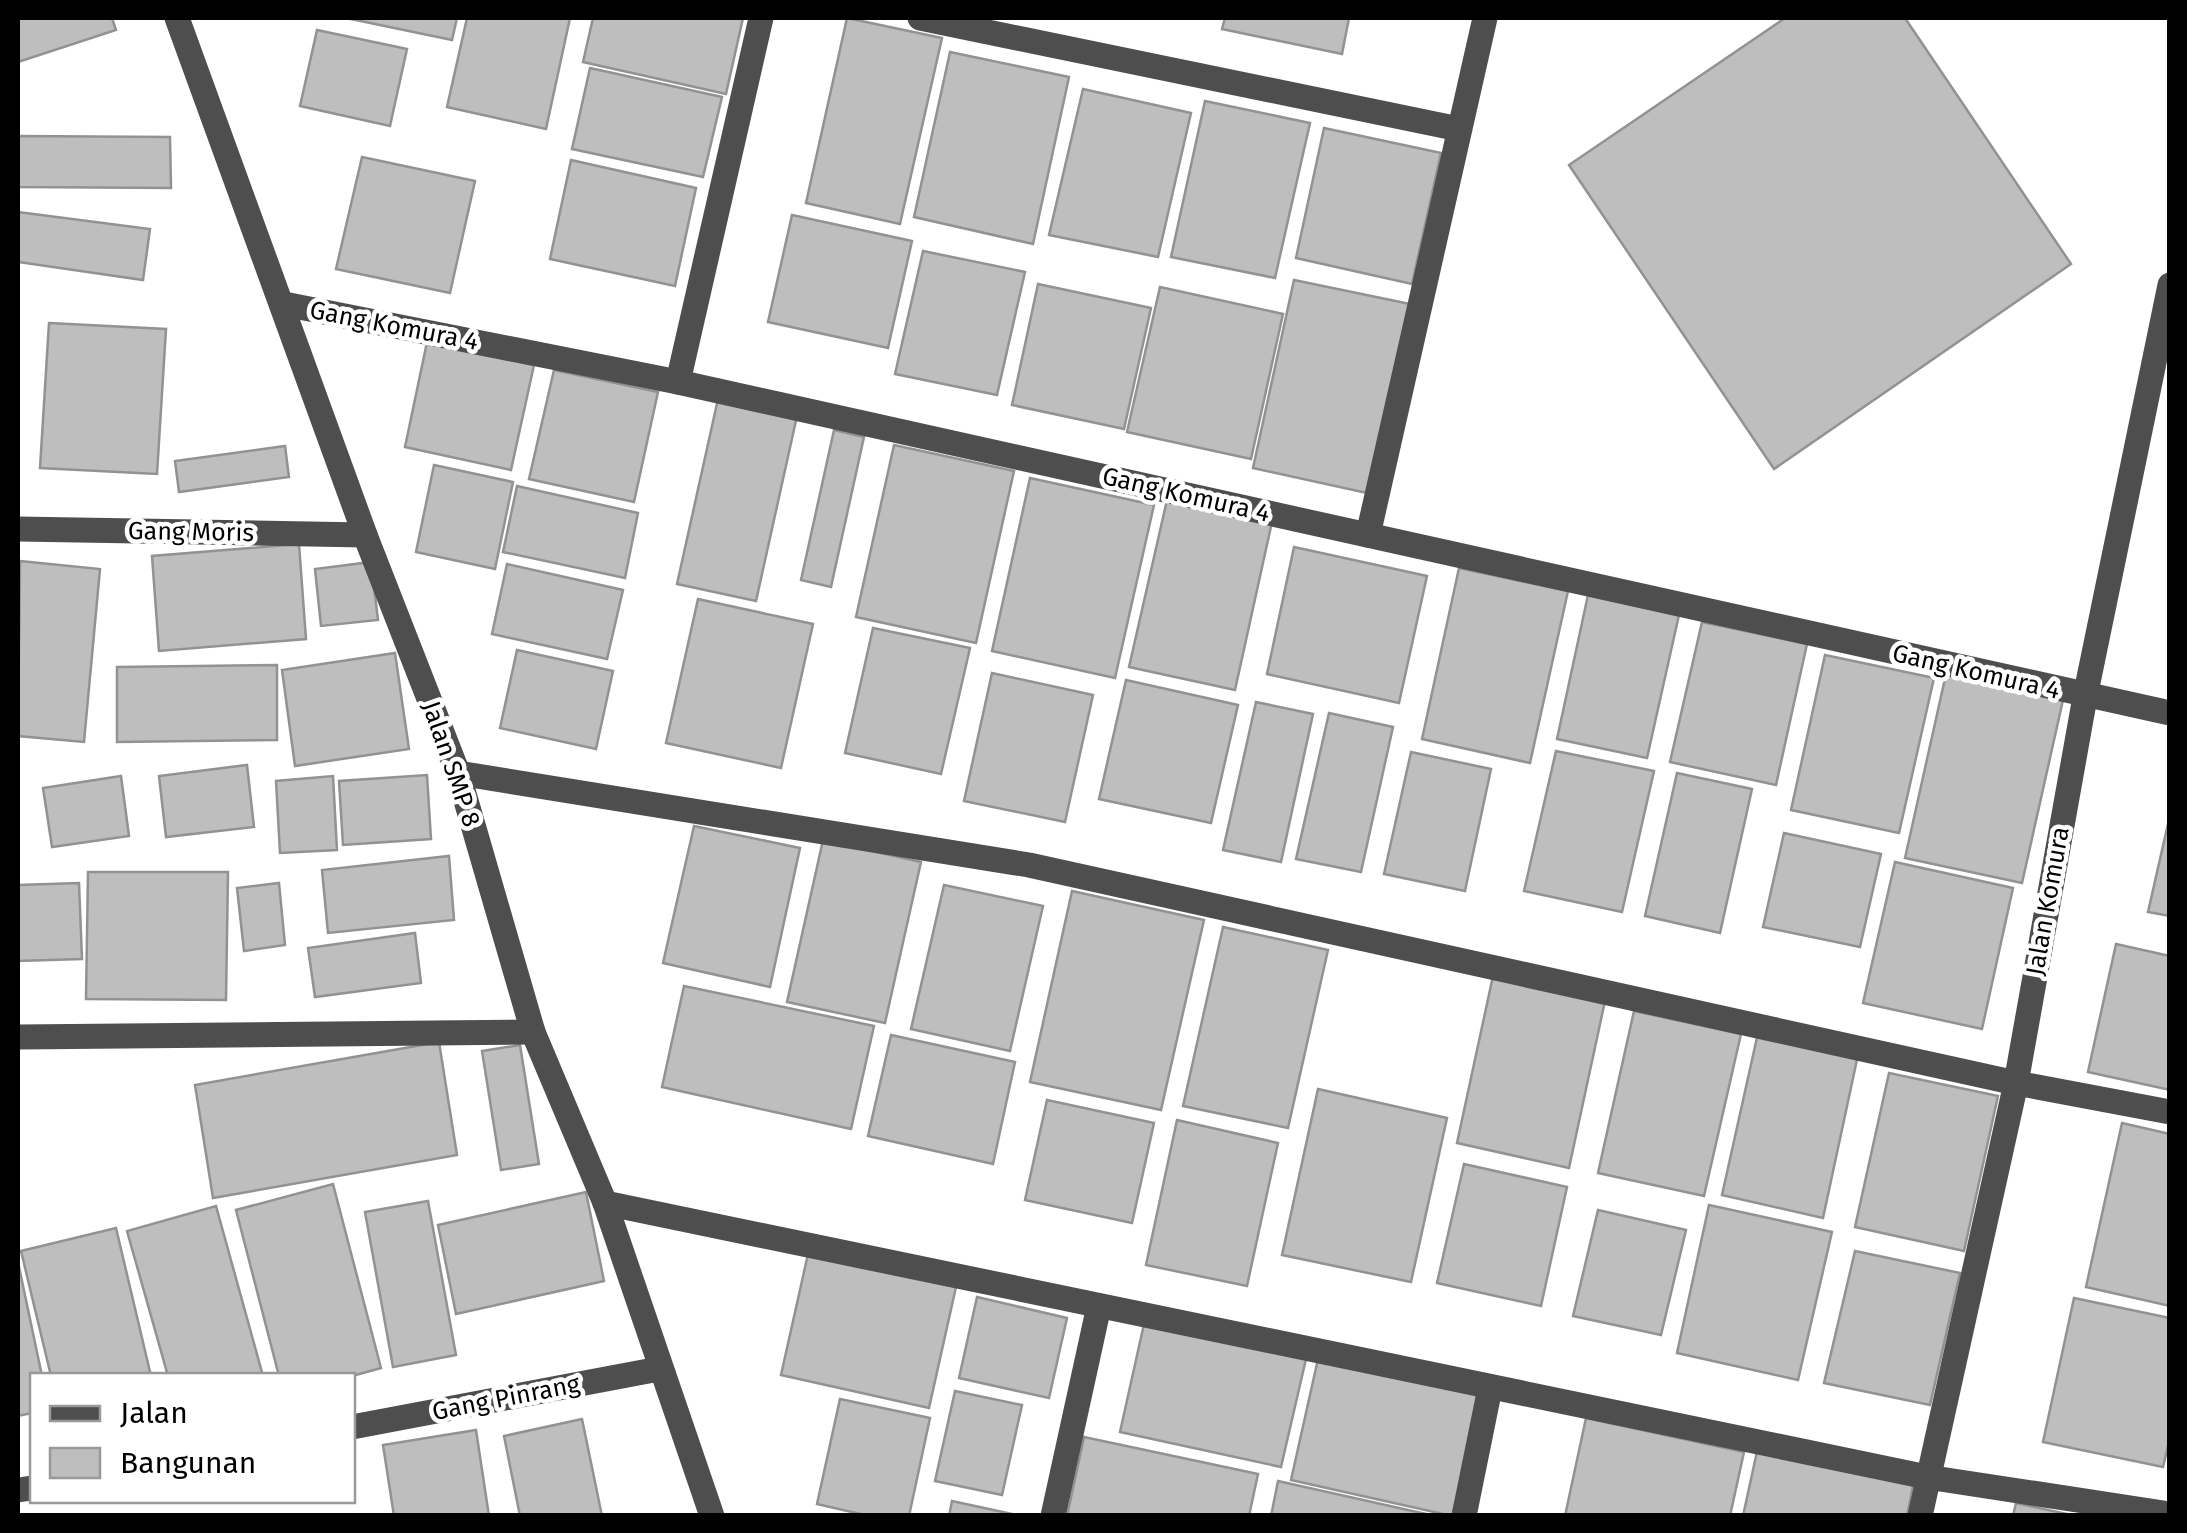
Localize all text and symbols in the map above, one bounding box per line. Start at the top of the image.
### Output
street label: Gang Komura 4 [307,295,481,357]
street label: Gang Komura 4 [1099,461,1273,529]
street label: Gang Moris [128,516,254,548]
street label: Gang Komura 4 [1889,638,2063,706]
street label: Jalan SMP 8 [416,697,486,831]
street label: Jalan Komura [2020,824,2076,978]
street label: Gang Pinrang [430,1369,582,1427]
legend [30,1373,355,1503]
text: Jalan [120,1395,188,1431]
text: Bangunan [120,1445,256,1481]

